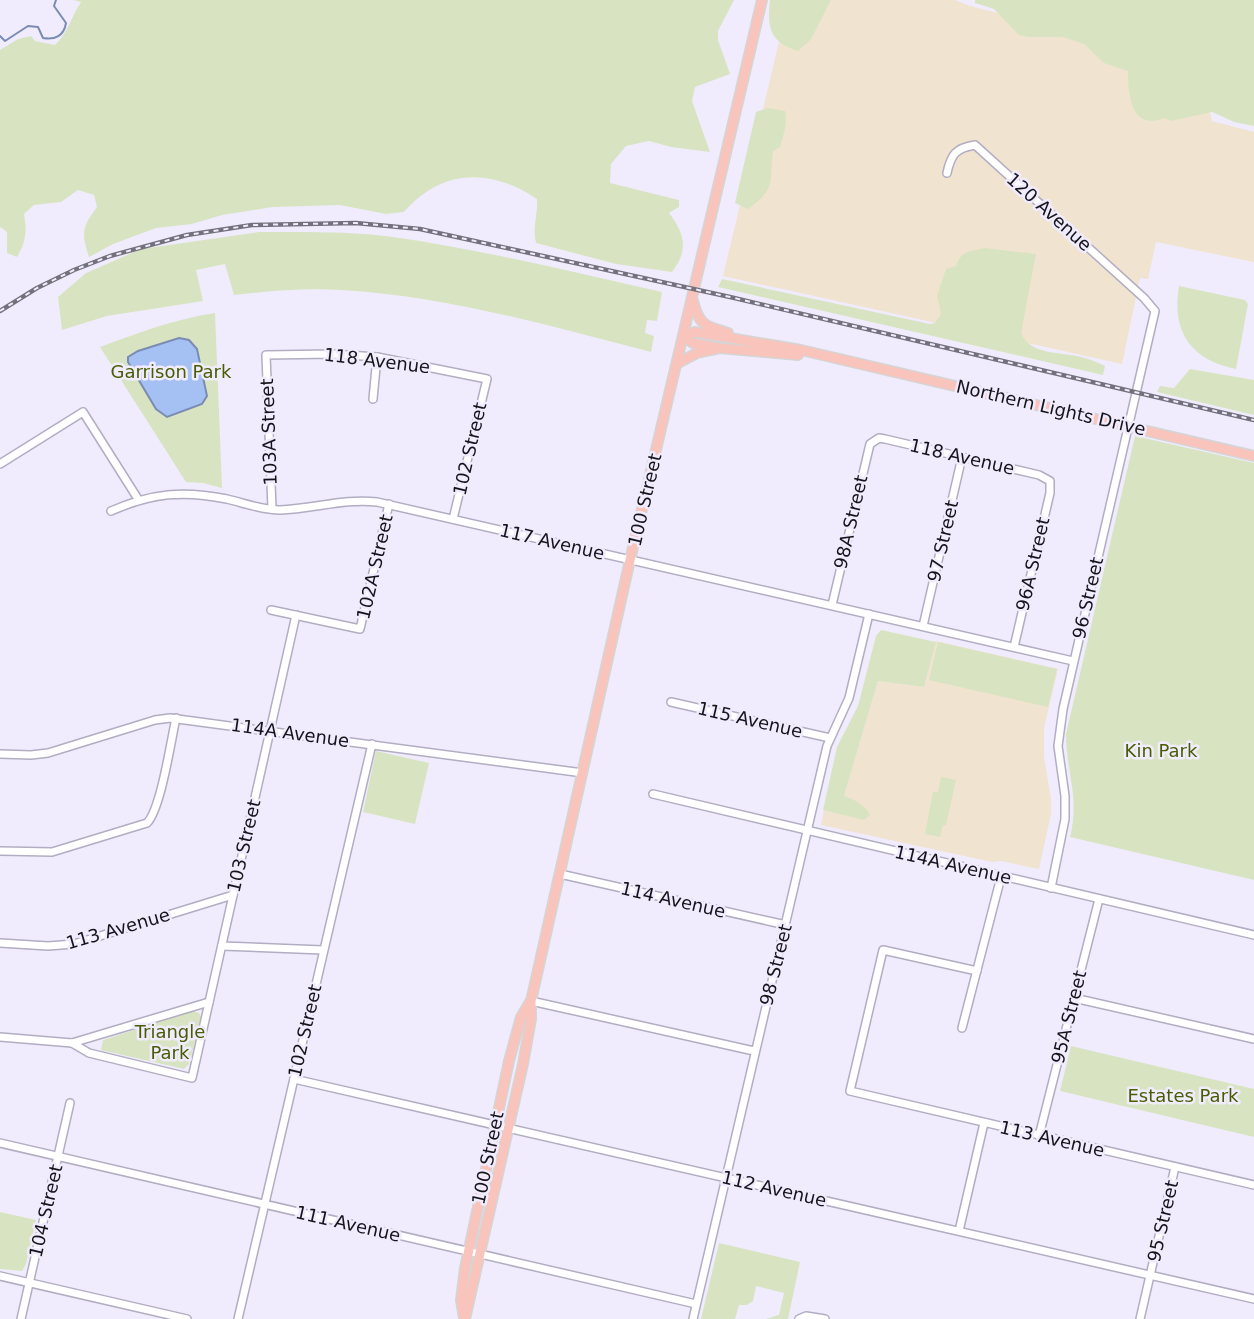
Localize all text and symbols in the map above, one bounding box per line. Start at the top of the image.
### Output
street label: 120 Avenue [1003,168,1096,255]
street label: 118 Avenue [323,344,431,377]
park label: Garrison Park [111,361,232,382]
street label: Northern Lights Drive [954,376,1148,440]
street label: 103A Street [256,378,281,486]
street label: 102 Street [449,400,490,497]
street label: 118 Avenue [908,434,1017,479]
street label: 100 Street [624,451,665,548]
street label: 98A Street [830,473,872,571]
street label: 97 Street [923,498,962,584]
street label: 102A Street [352,512,397,621]
street label: 96A Street [1012,515,1054,613]
street label: 117 Avenue [498,519,607,564]
street label: 96 Street [1068,555,1107,641]
street label: 115 Avenue [696,697,805,742]
street label: 114A Avenue [230,714,351,751]
park label: Kin Park [1125,740,1198,761]
street label: 103 Street [223,797,264,894]
street label: 114A Avenue [893,841,1014,888]
street label: 114 Avenue [619,877,728,922]
street label: 113 Avenue [64,904,172,953]
street label: 98 Street [755,922,796,1008]
street label: 95A Street [1047,968,1090,1066]
street label: 102 Street [284,982,325,1079]
park label: Triangle Park [134,1021,205,1063]
park label: Estates Park [1128,1085,1239,1106]
street label: 100 Street [467,1109,508,1206]
street label: 113 Avenue [998,1116,1107,1161]
street label: 104 Street [25,1162,66,1259]
street label: 112 Avenue [720,1166,829,1211]
street label: 95 Street [1143,1178,1182,1264]
street label: 111 Avenue [294,1201,403,1246]

